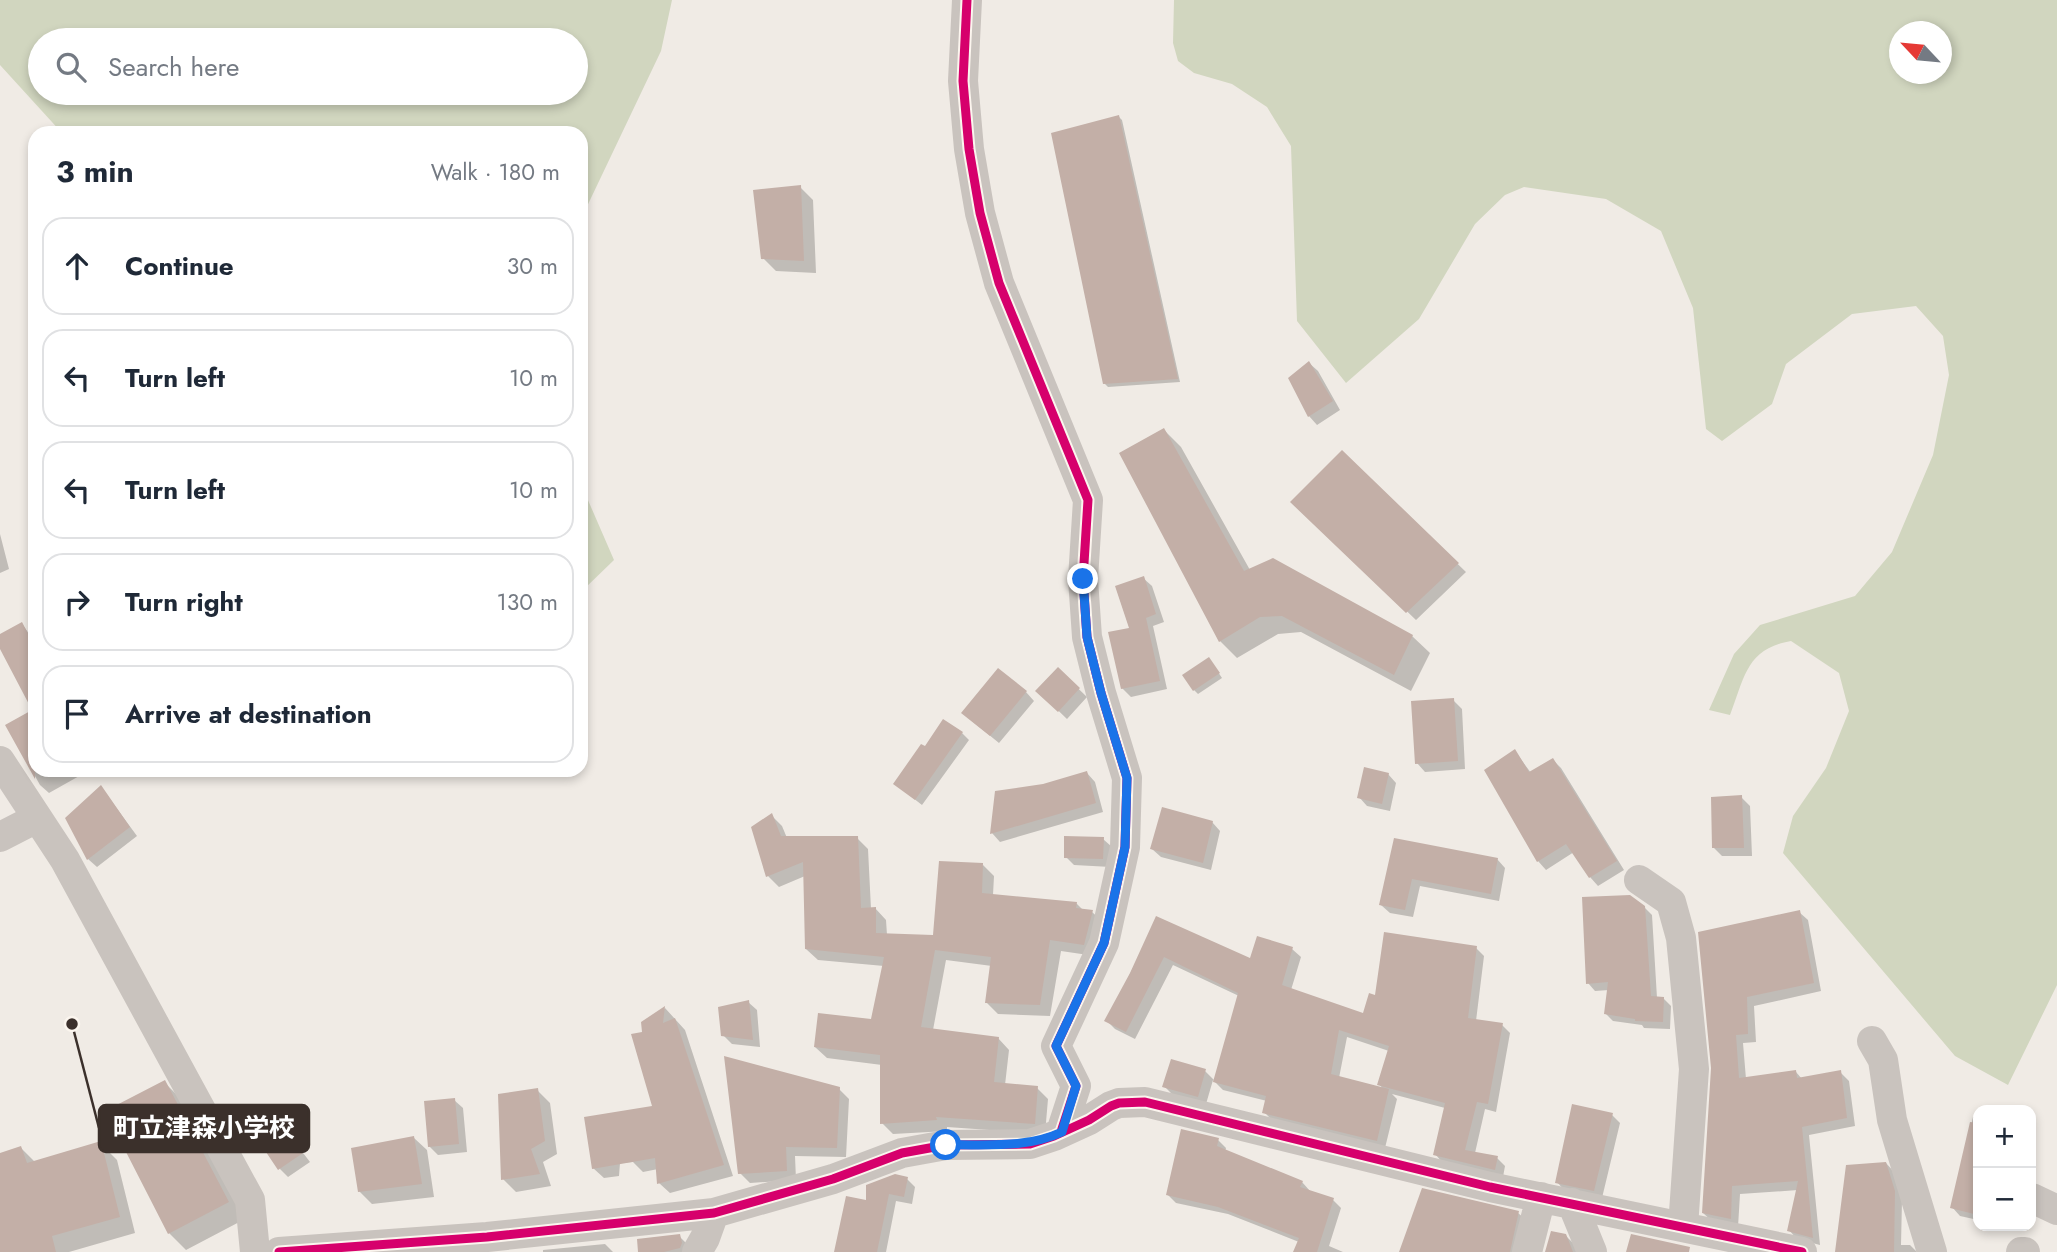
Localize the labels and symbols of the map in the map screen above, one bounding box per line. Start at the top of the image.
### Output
north arrow [1889,21,1952,84]
route end [1067,563,1098,594]
callout: 町立津森小学校 [99,1105,309,1152]
text: 町立津森小学校 [113,1109,295,1147]
route start [930,1129,961,1160]

